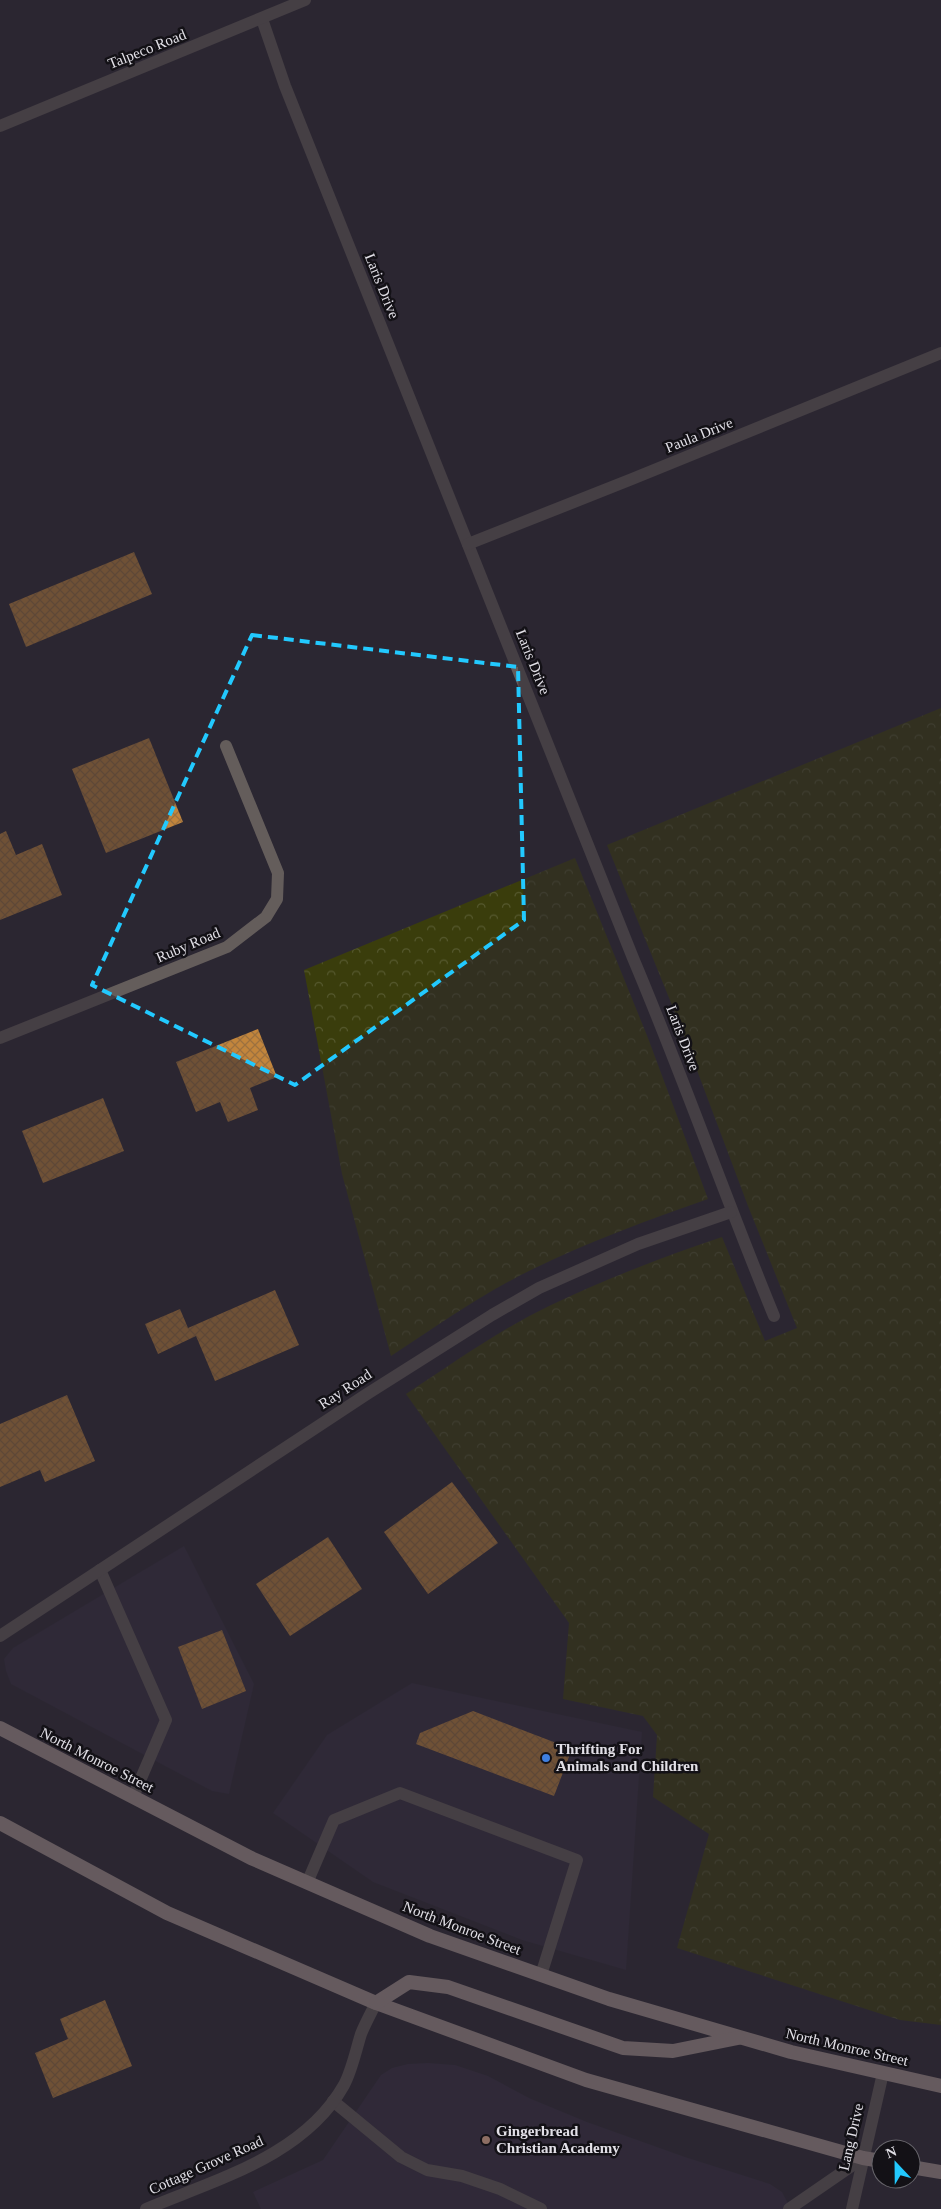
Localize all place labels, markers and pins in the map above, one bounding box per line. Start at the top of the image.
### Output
place label: Thrifting For Animals and Children [556,1741,699,1774]
marker: Thrifting For Animals and Children [540,1752,552,1764]
place label: Gingerbread Christian Academy [496,2123,620,2156]
marker: Gingerbread Christian Academy [480,2134,492,2146]

